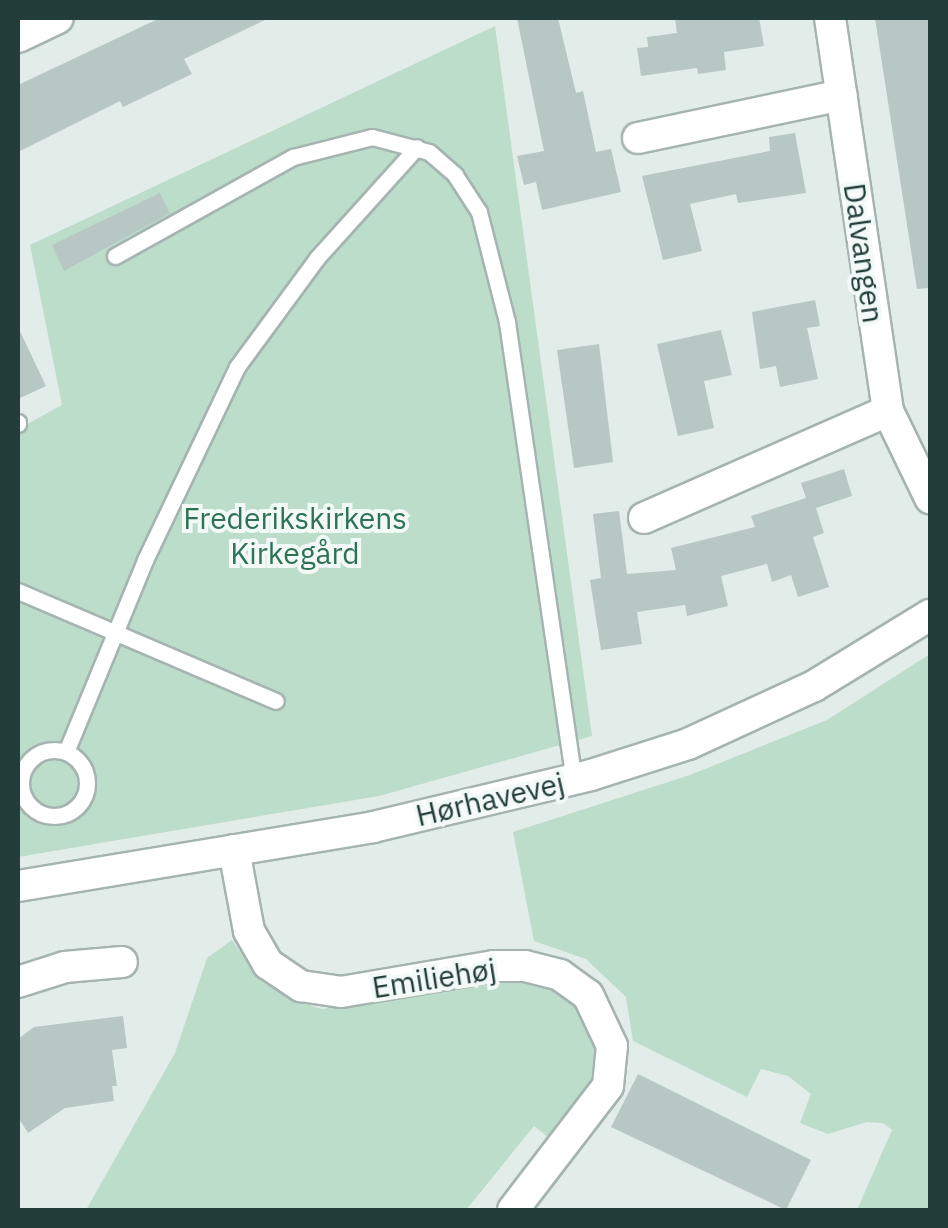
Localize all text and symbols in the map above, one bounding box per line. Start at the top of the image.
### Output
street label: Dalvangen [836,181,892,325]
park label: Frederikskirkens Kirkegård [183,500,407,570]
street label: Hørhavevej [412,764,568,834]
street label: Emiliehøj [370,950,498,1006]

